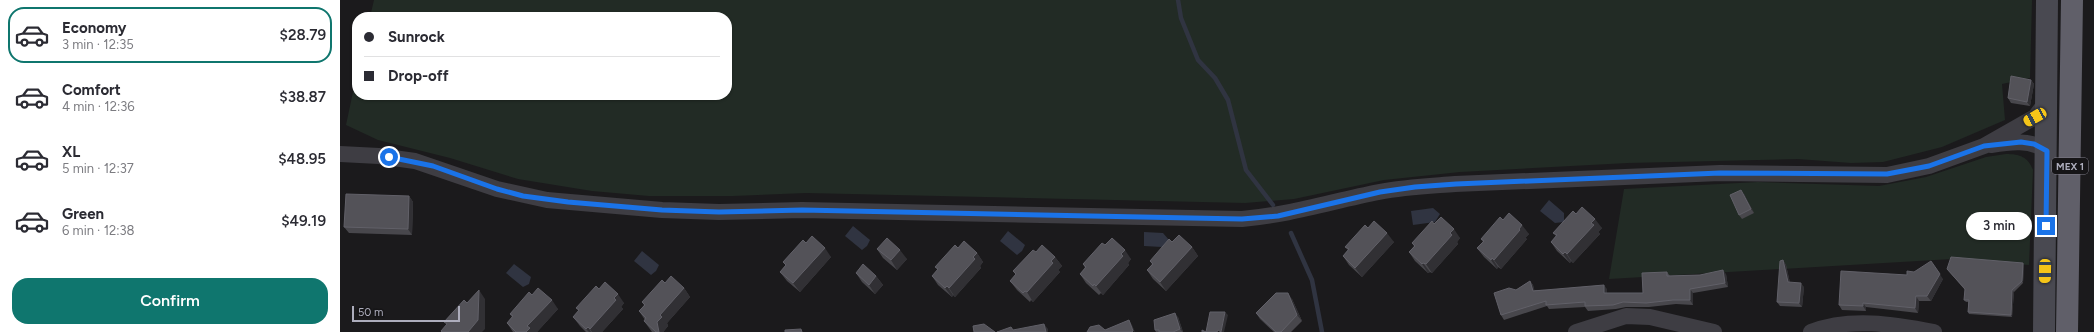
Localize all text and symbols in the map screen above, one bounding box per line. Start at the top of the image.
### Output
icon: car [14,17,50,53]
text: Economy [62,19,127,37]
text: $28.79 [280,26,326,44]
text: Sunrock [388,28,445,46]
text: 3 min · 12:35 [62,37,134,52]
text: Drop-off [388,67,449,85]
icon: car [14,79,50,115]
text: Comfort [62,81,121,99]
text: $38.87 [279,88,326,106]
text: 4 min · 12:36 [62,99,135,114]
car [2022,106,2048,128]
icon: car [14,141,50,177]
text: XL [62,143,80,161]
route start [380,148,398,166]
text: $48.95 [278,150,326,168]
road number: MEX 1 [2052,158,2088,174]
text: 5 min · 12:37 [62,161,134,176]
icon: car [14,203,50,239]
text: Green [62,205,104,223]
text: $49.19 [281,212,326,230]
callout: 3 min [1966,212,2032,240]
route end [2037,217,2055,235]
text: 3 min [1983,218,2015,233]
text: 6 min · 12:38 [62,223,135,238]
car [2039,259,2051,283]
button: Confirm [12,278,328,324]
scale bar [352,304,460,323]
text: 50 m [358,306,383,319]

